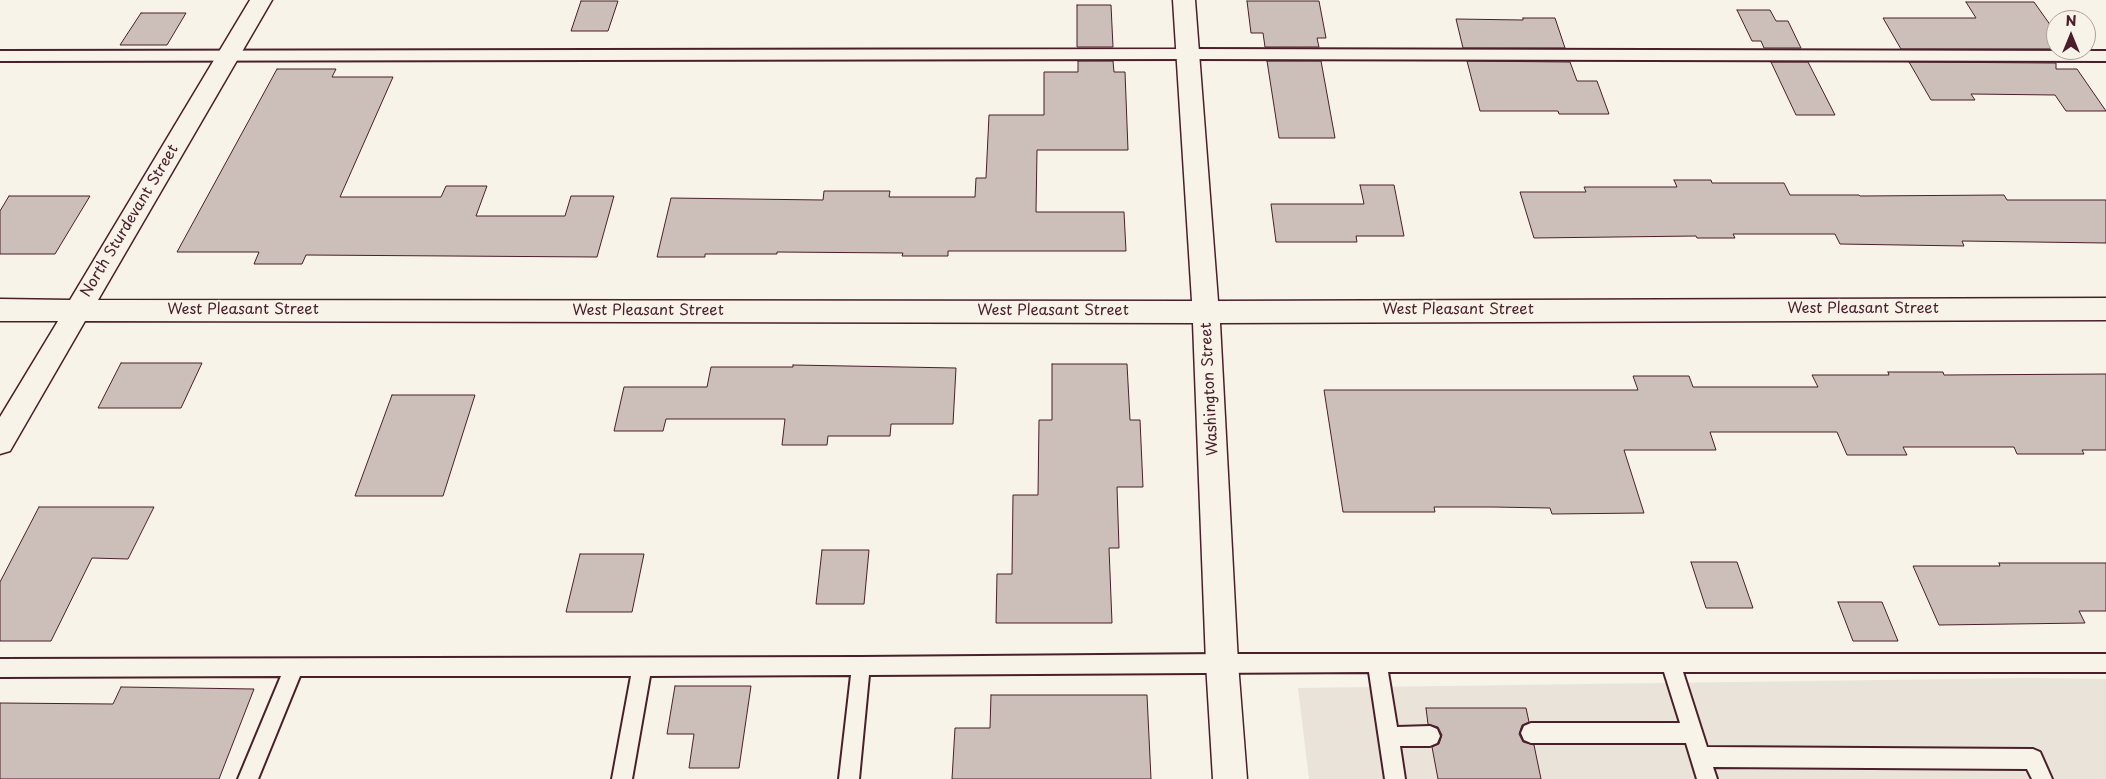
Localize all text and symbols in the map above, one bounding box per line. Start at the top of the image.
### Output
north arrow [2046,10,2096,60]
text: N [2065,10,2077,31]
street label: North Sturdevant Street [77,141,183,301]
street label: West Pleasant Street [1787,300,1939,318]
street label: West Pleasant Street [167,301,319,319]
street label: West Pleasant Street [1382,301,1534,319]
street label: West Pleasant Street [572,302,724,320]
street label: West Pleasant Street [977,302,1129,320]
street label: Washington Street [1198,322,1222,456]

